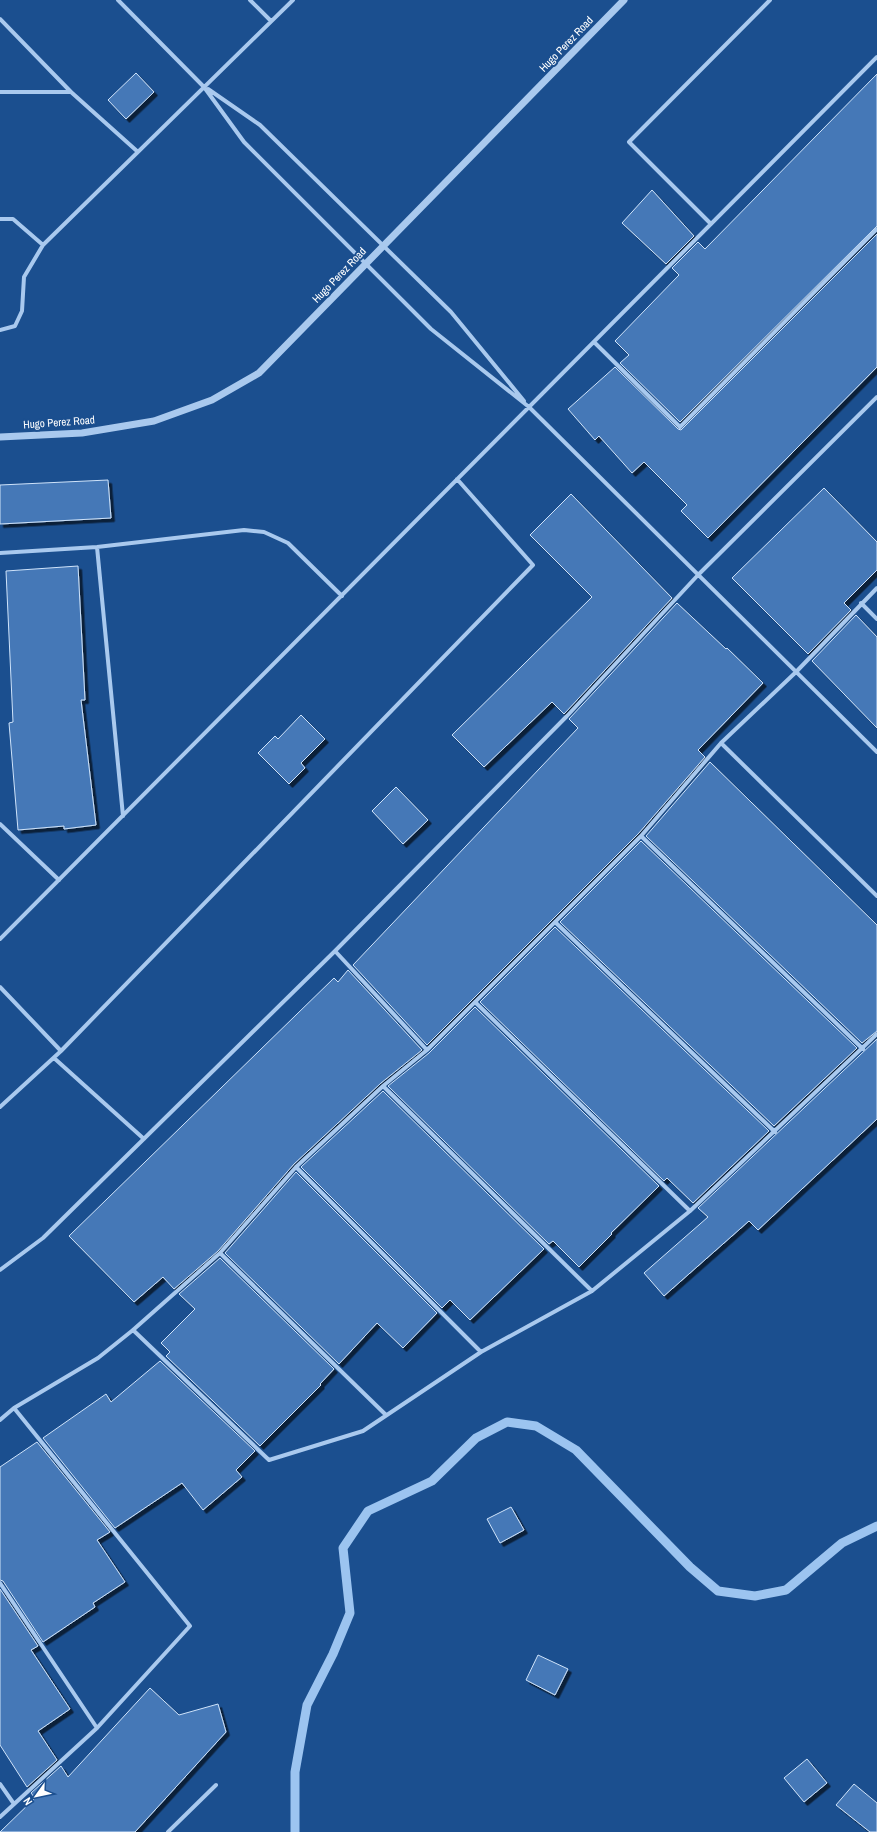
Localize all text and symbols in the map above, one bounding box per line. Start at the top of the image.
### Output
street label: Hugo Perez Road [536,13,596,75]
street label: Hugo Perez Road [309,244,369,306]
street label: Hugo Perez Road [23,413,95,431]
north arrow [16,1776,56,1816]
text: N [20,1795,35,1808]

